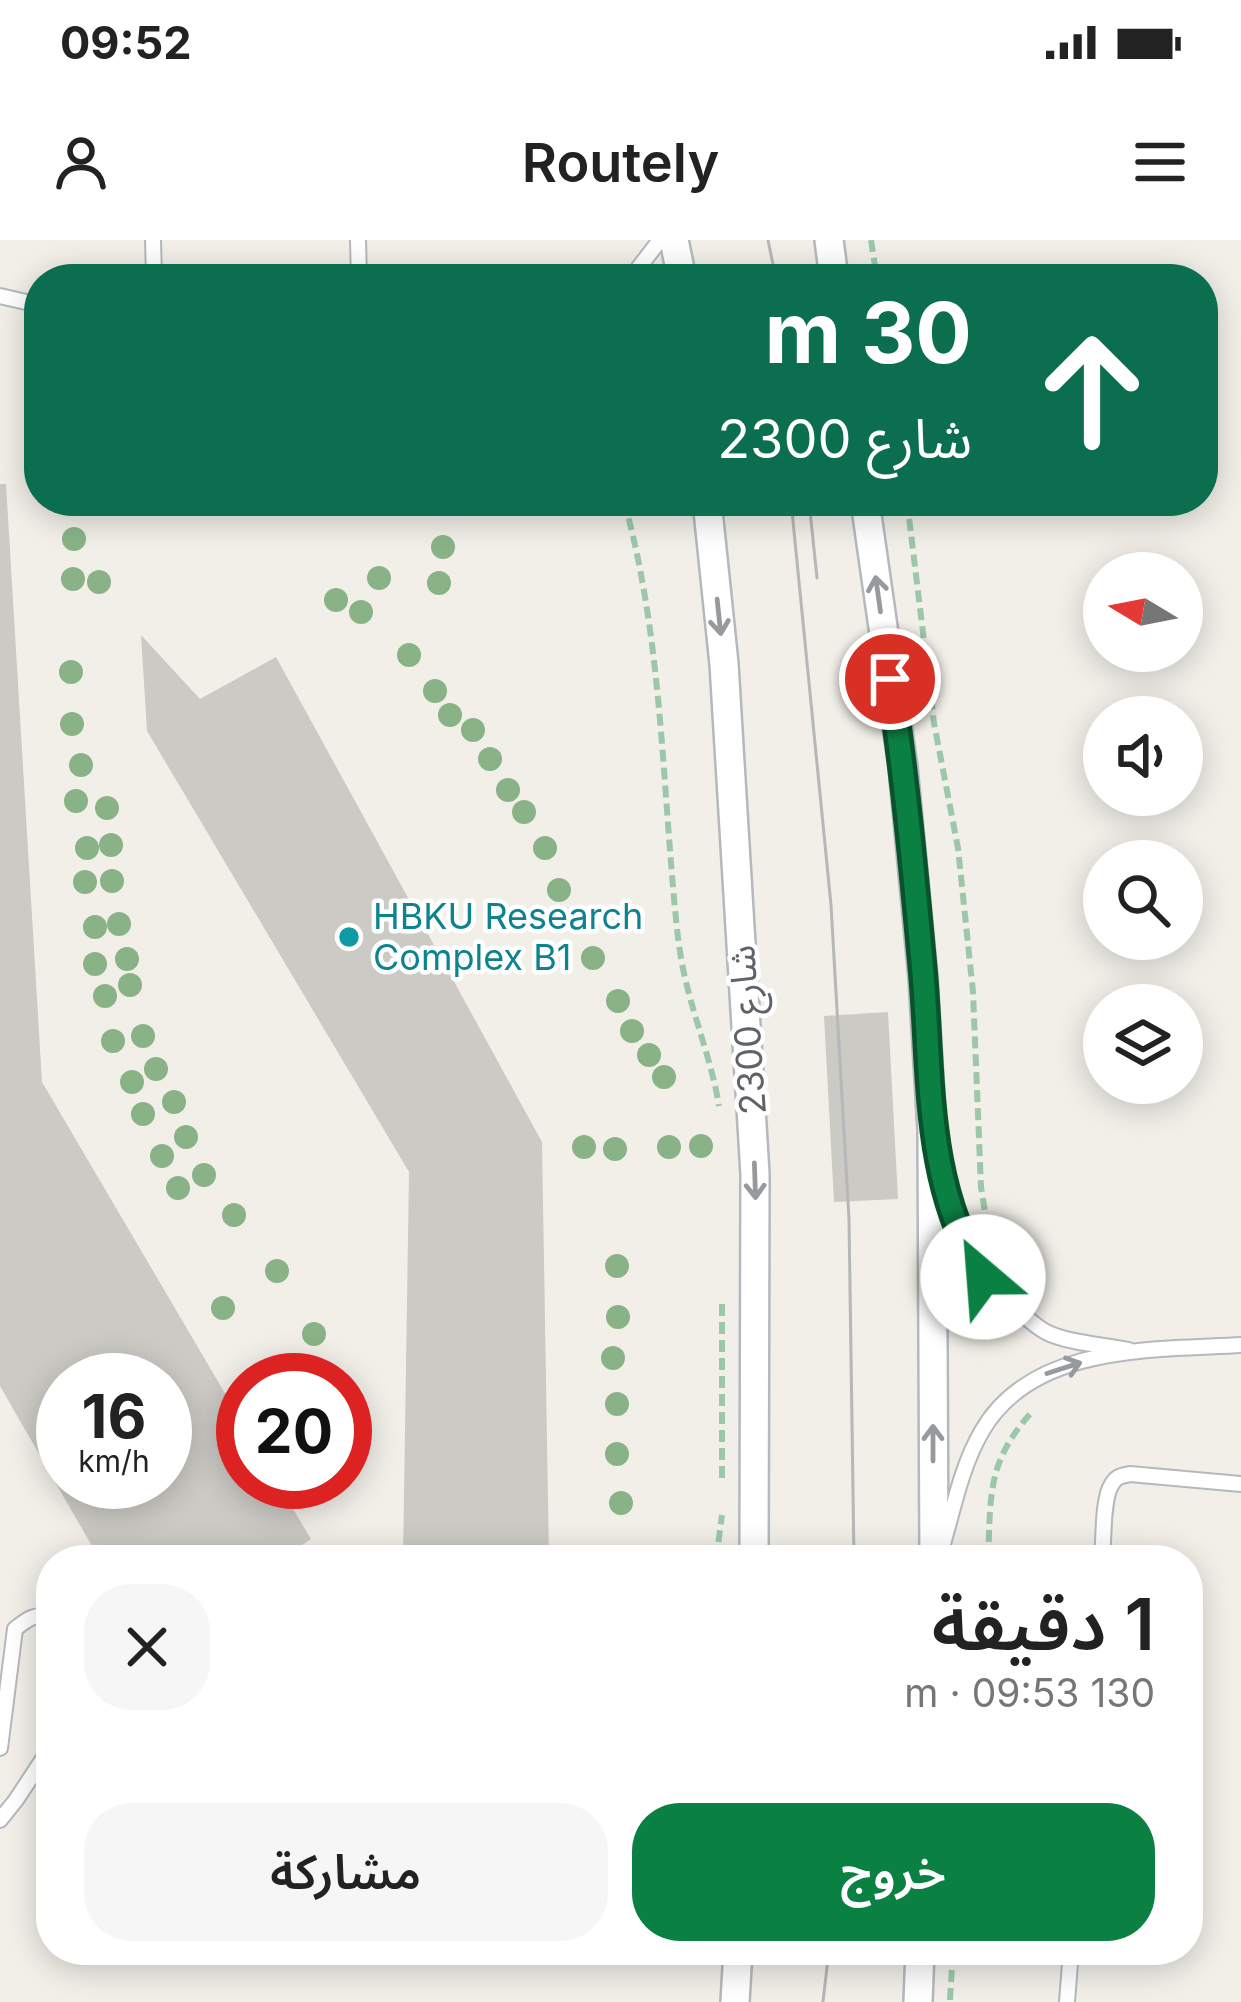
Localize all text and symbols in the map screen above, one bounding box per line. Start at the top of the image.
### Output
text: 09:52 [60,15,192,70]
icon: person [48,129,114,195]
icon: menu [1127,129,1193,195]
text: Routely [522,130,719,195]
text: 30 m [765,282,972,383]
icon: ahead [1014,312,1170,468]
text: شارع 2300 [717,406,972,471]
north arrow [1083,552,1203,672]
map controls [1083,552,1203,1104]
one-way arrow [866,575,889,614]
one-way arrow [708,597,731,636]
pin [839,628,941,730]
icon: arrive [857,646,923,712]
button: sound [1083,696,1203,816]
button: search [1083,840,1203,960]
place label: HBKU Research Complex B1 [373,894,643,979]
marker: HBKU Research Complex B1 [336,924,362,950]
street label: شارع 2300 [719,943,780,1116]
button: layers [1083,984,1203,1104]
one-way arrow [744,1161,767,1200]
position arrow [920,1214,1046,1340]
speed limit sign: 20 [216,1353,372,1509]
one-way arrow [1044,1356,1082,1378]
text: 16 [82,1380,146,1452]
one-way arrow [922,1424,944,1463]
text: km/h [78,1443,150,1479]
text: 1 دقيقة [932,1580,1155,1667]
button: close [84,1584,210,1710]
text: 130 m · 09:53 [904,1669,1155,1716]
button: مشاركة [84,1803,608,1941]
button: خروج [632,1803,1155,1941]

